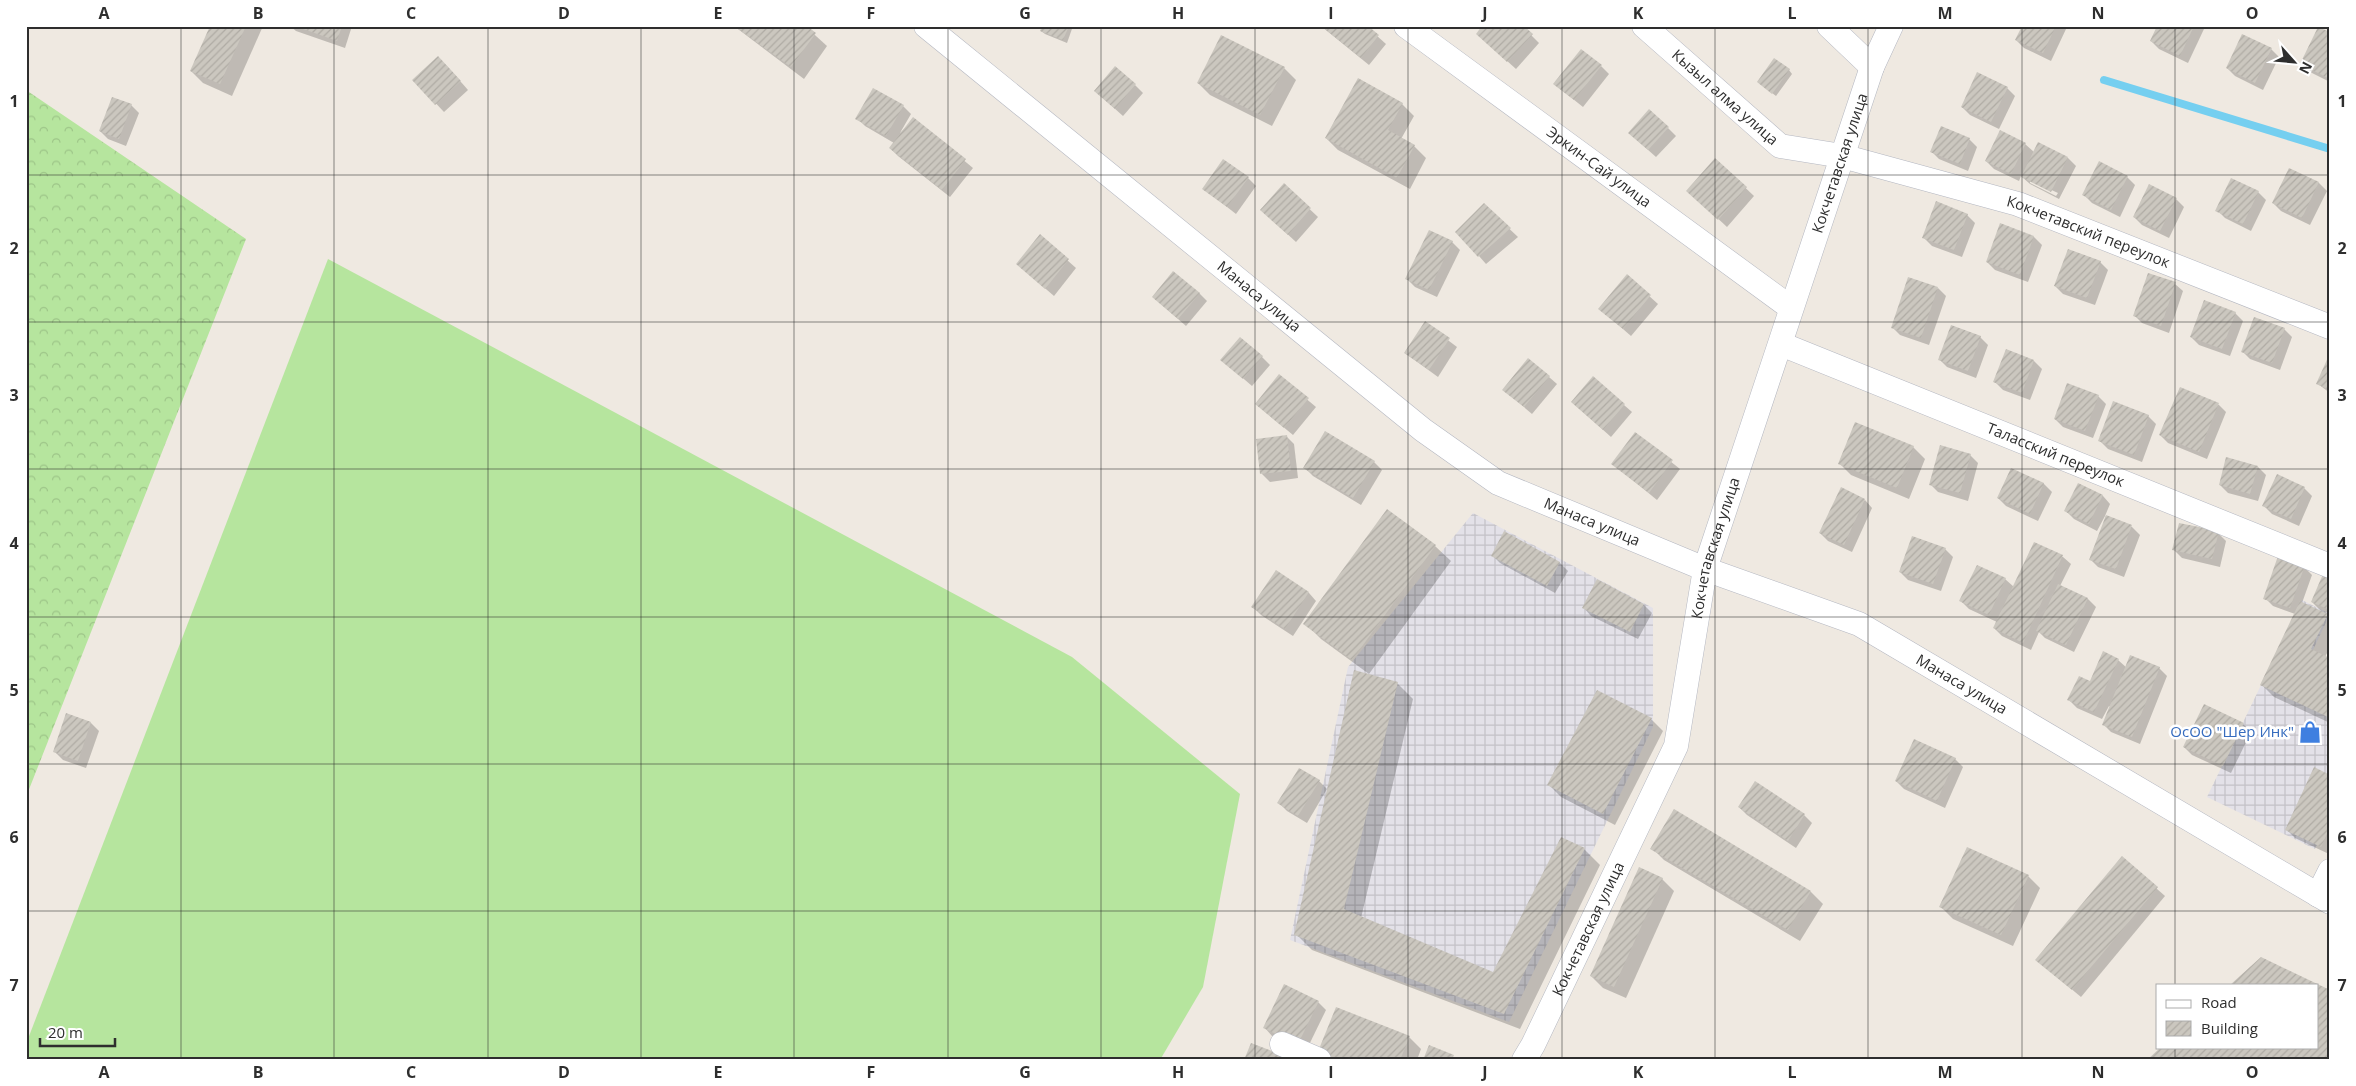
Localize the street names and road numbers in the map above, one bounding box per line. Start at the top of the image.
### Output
street label: Кызыл алма улица [1668,44,1783,149]
street label: Кокчетавская улица [1806,90,1872,235]
street label: Эркин-Сай улица [1543,121,1656,211]
street label: Кокчетавский переулок [2005,190,2173,272]
street label: Манаса улица [1213,256,1306,336]
street label: Таласский переулок [1984,417,2128,491]
street label: Кокчетавская улица [1686,475,1744,620]
street label: Манаса улица [1541,492,1643,550]
street label: Манаса улица [1913,649,2011,718]
street label: Кокчетавская улица [1547,858,1628,999]

